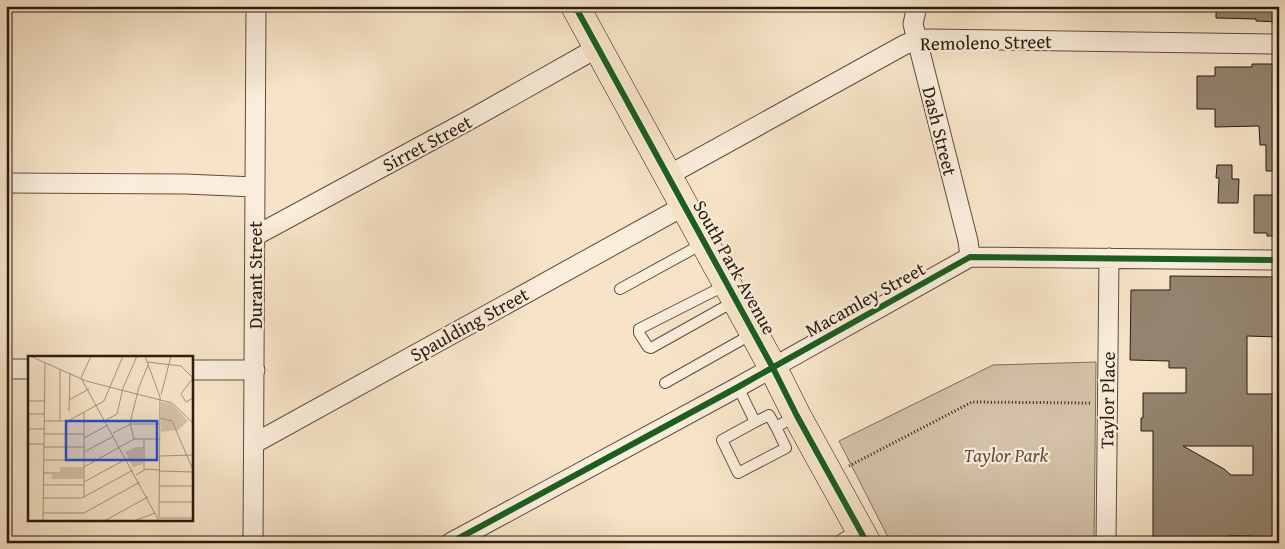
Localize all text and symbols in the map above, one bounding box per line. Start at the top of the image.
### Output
street label: Remoleno Street [920,27,1052,57]
street label: Dash Street [915,83,965,179]
street label: Sirret Street [377,108,477,178]
street label: South Park Avenue [686,195,784,339]
street label: Durant Street [241,221,269,329]
street label: Macamley Street [800,254,930,344]
street label: Spaulding Street [404,280,534,368]
street label: Taylor Place [1092,351,1122,449]
inset map [28,356,192,522]
park label: Taylor Park [964,441,1048,469]

